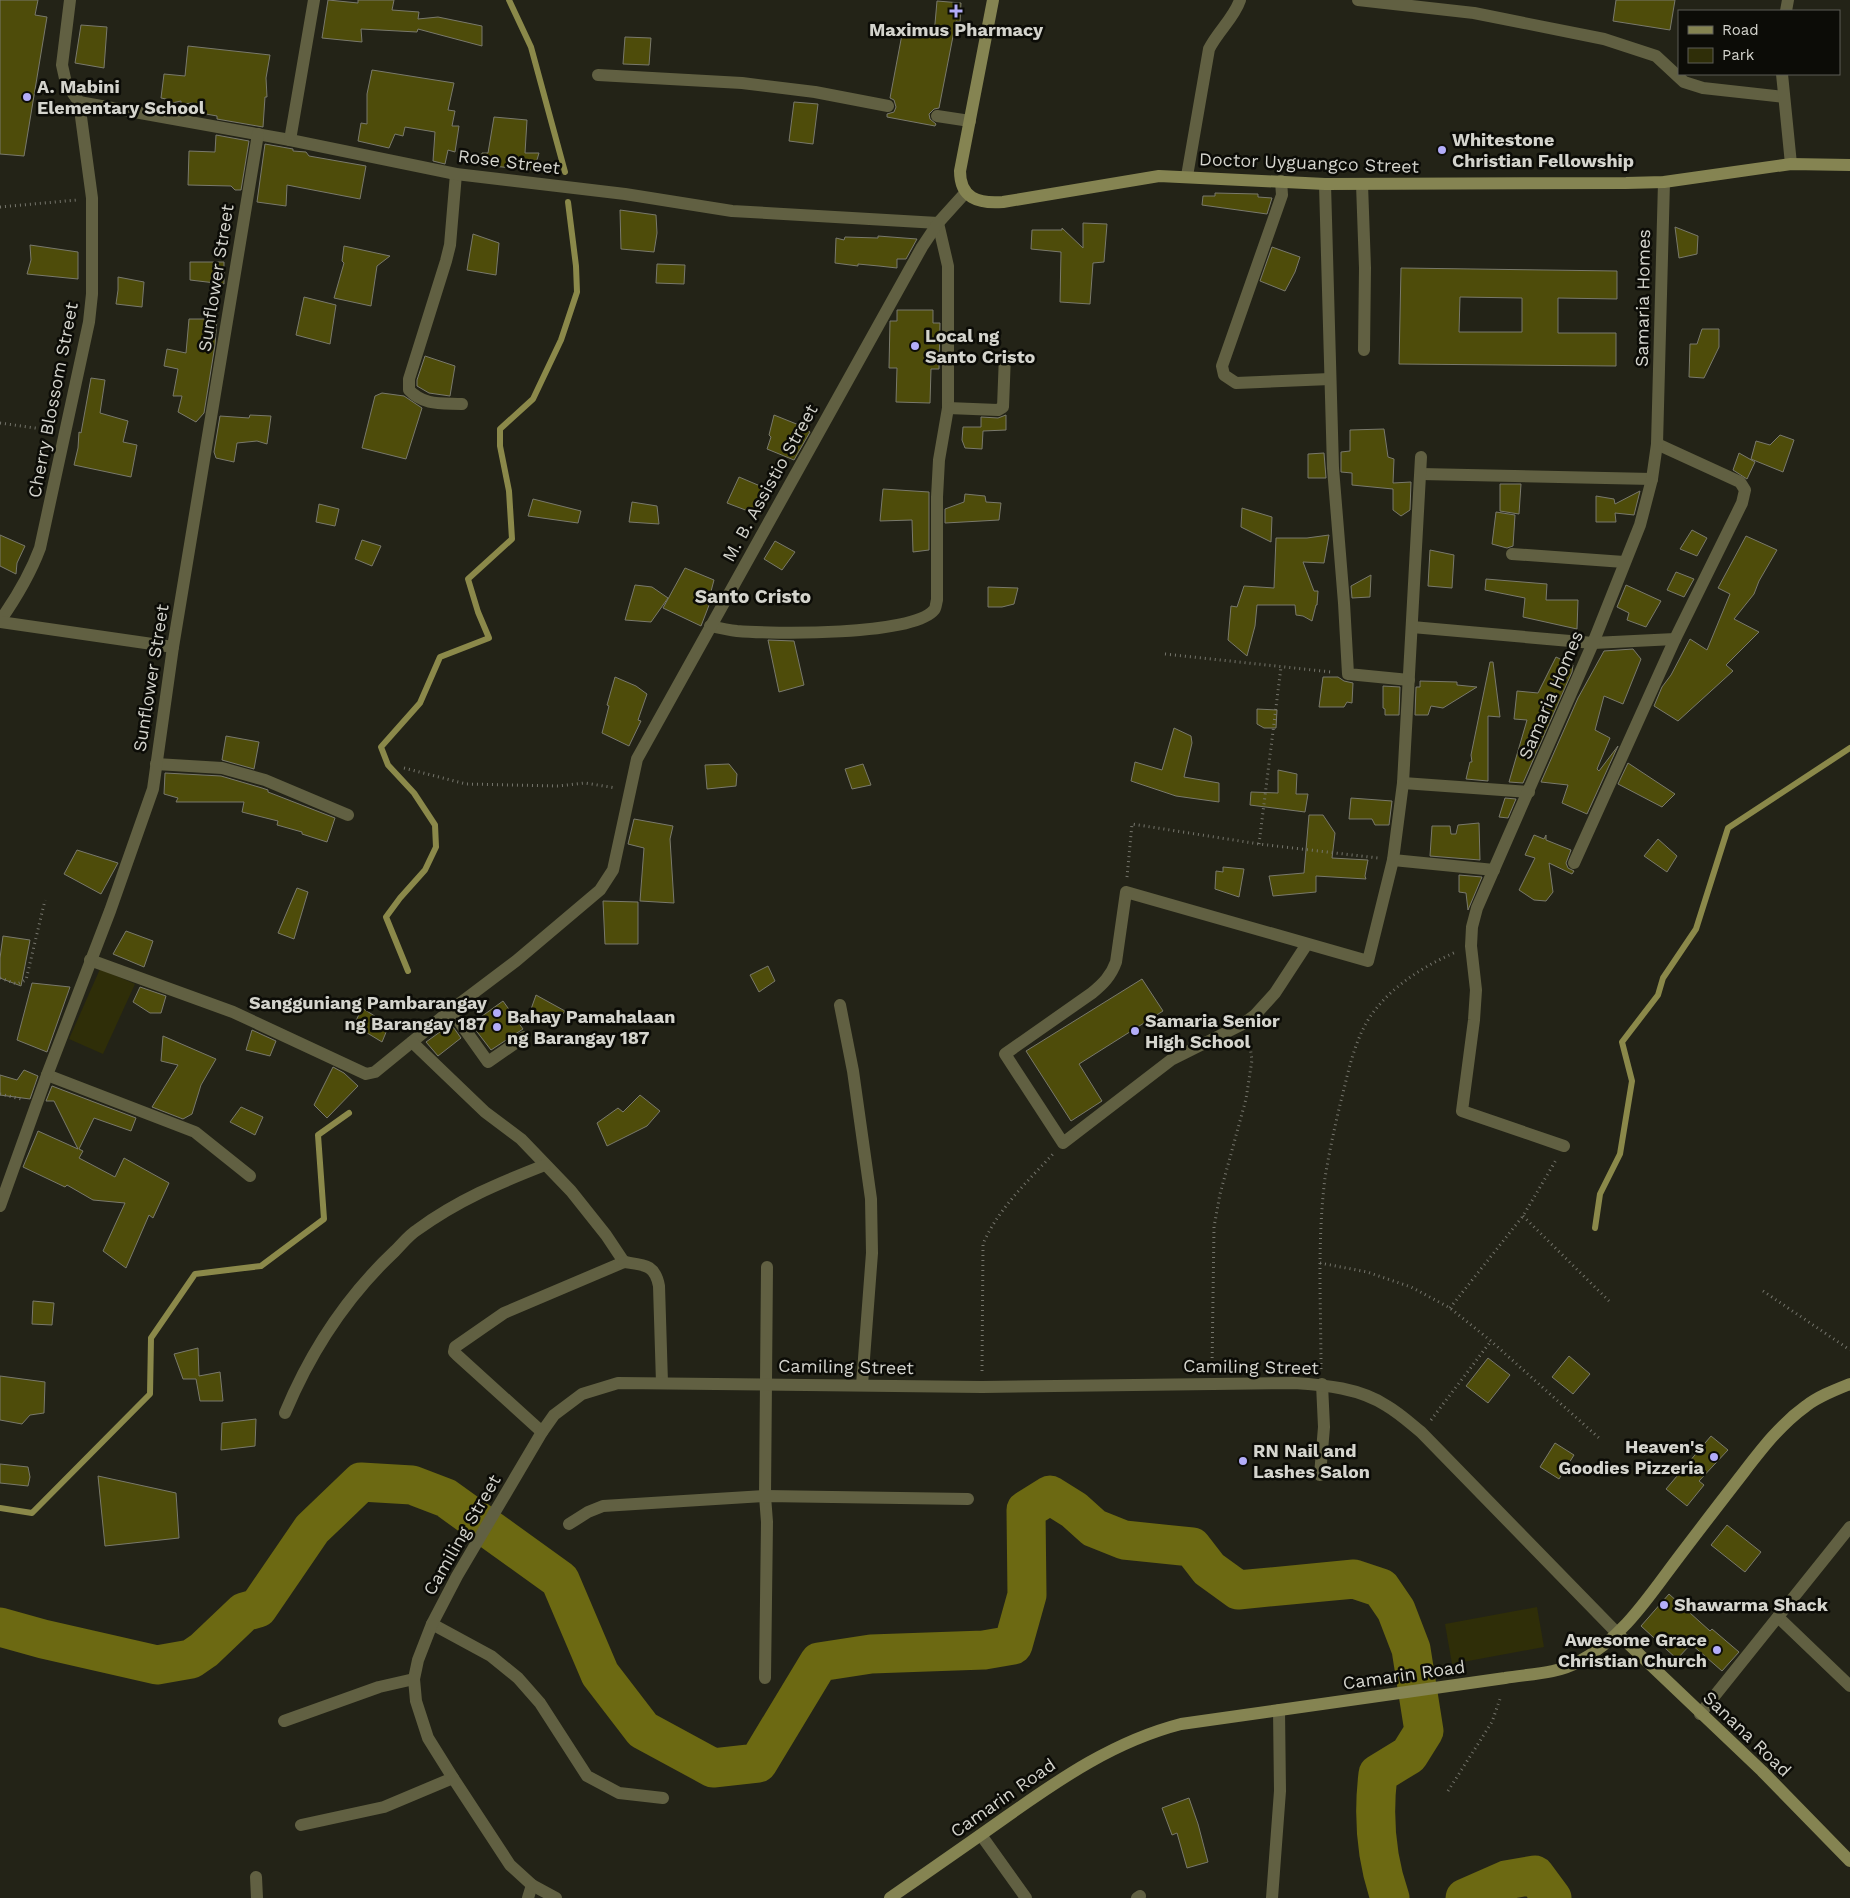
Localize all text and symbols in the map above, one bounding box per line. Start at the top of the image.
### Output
marker: Maximus Pharmacy [950,5,962,17]
legend [1678,10,1840,75]
place label: Maximus Pharmacy [869,19,1044,40]
text: Road [1722,21,1759,39]
text: Park [1722,46,1755,64]
place label: A. Mabini Elementary School [37,76,205,118]
marker: A. Mabini Elementary School [21,91,33,103]
place label: Whitestone Christian Fellowship [1452,129,1634,171]
marker: Whitestone Christian Fellowship [1436,144,1448,156]
street label: Rose Street [457,145,562,178]
street label: Doctor Uyguangco Street [1199,148,1420,177]
street label: Sunflower Street [193,202,238,353]
street label: Samaria Homes [1631,229,1654,367]
street label: Cherry Blossom Street [23,300,82,500]
place label: Local ng Santo Cristo [925,325,1036,367]
marker: Local ng Santo Cristo [909,340,921,352]
street label: M. B. Assistio Street [718,400,822,565]
district label: Santo Cristo [695,585,811,608]
street label: Sunflower Street [128,602,173,753]
street label: Samaria Homes [1514,627,1587,762]
place label: Sangguniang Pambarangay ng Barangay 187 [249,992,488,1034]
place label: Bahay Pamahalaan ng Barangay 187 [507,1006,675,1048]
marker: Sangguniang Pambarangay ng Barangay 187 [491,1007,503,1019]
place label: Samaria Senior High School [1145,1010,1280,1052]
marker: Bahay Pamahalaan ng Barangay 187 [491,1021,503,1033]
marker: Samaria Senior High School [1129,1025,1141,1037]
street label: Camiling Street [778,1355,915,1378]
street label: Camiling Street [1183,1355,1320,1378]
place label: Heaven's Goodies Pizzeria [1558,1436,1705,1478]
place label: RN Nail and Lashes Salon [1253,1440,1370,1482]
marker: Heaven's Goodies Pizzeria [1708,1451,1720,1463]
marker: RN Nail and Lashes Salon [1237,1455,1249,1467]
street label: Camiling Street [419,1470,505,1599]
place label: Shawarma Shack [1674,1594,1829,1615]
marker: Shawarma Shack [1658,1599,1670,1611]
place label: Awesome Grace Christian Church [1558,1629,1707,1671]
marker: Awesome Grace Christian Church [1711,1644,1723,1656]
street label: Camarin Road [1341,1656,1466,1693]
street label: Sanana Road [1699,1687,1796,1781]
street label: Camarin Road [946,1754,1059,1842]

